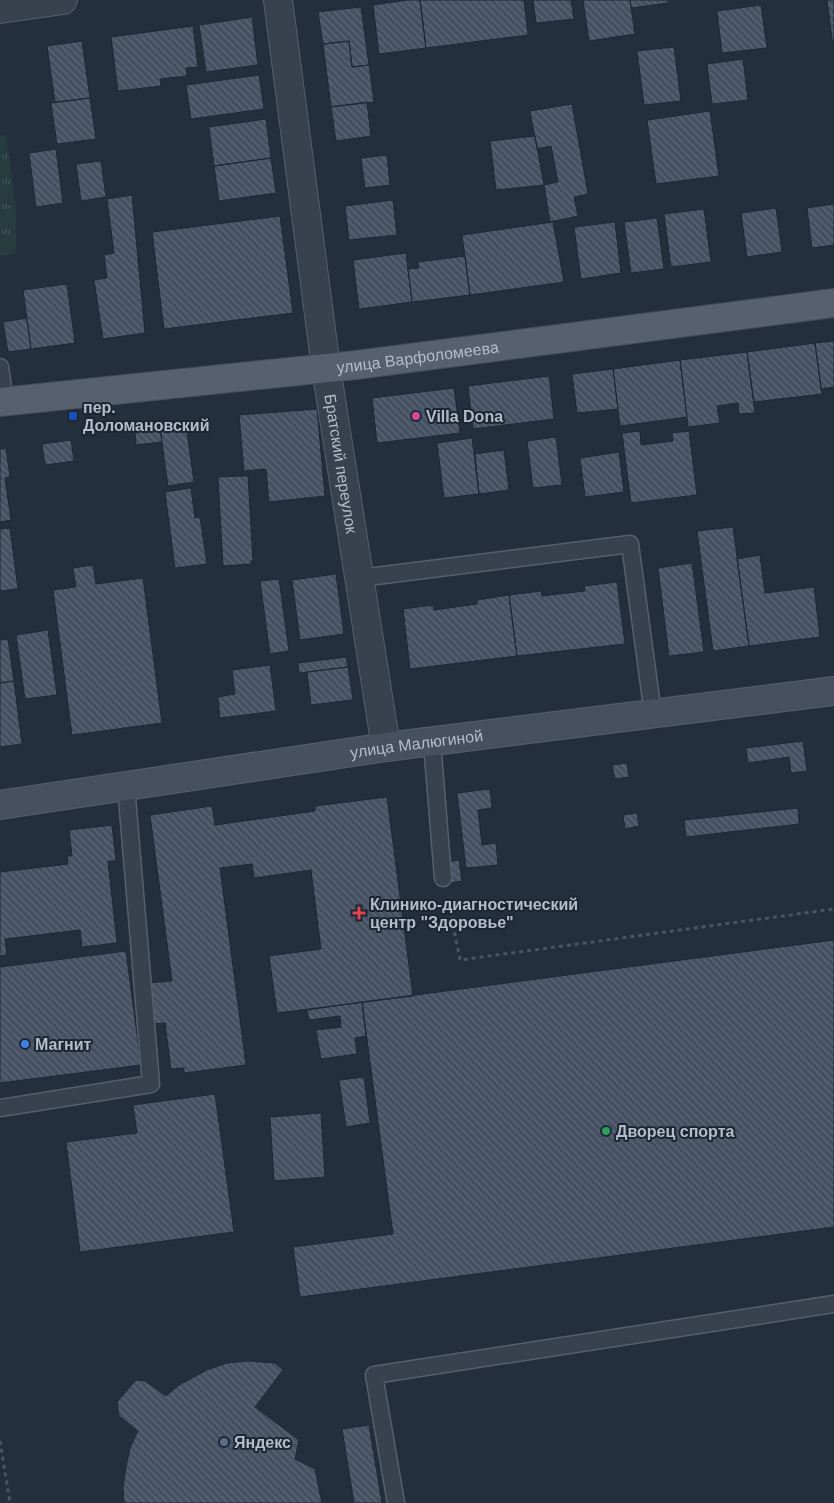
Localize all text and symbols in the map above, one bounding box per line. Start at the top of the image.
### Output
street label: улица Варфоломеева [336,339,500,376]
street label: Братский переулок [321,393,360,536]
place label: пер. Доломановский [83,399,209,434]
place label: Villa Dona [426,408,503,425]
marker: пер. Доломановский [67,410,79,422]
marker: Villa Dona [410,410,422,422]
street label: улица Малюгиной [349,727,484,761]
place label: Клинико-диагностический центр "Здоровье" [370,896,578,931]
marker: Клинико-диагностический центр "Здоровье" [352,906,366,920]
place label: Магнит [35,1036,92,1053]
marker: Магнит [19,1038,31,1050]
place label: Дворец спорта [616,1123,734,1140]
marker: Дворец спорта [600,1125,612,1137]
place label: Яндекс [234,1434,291,1451]
marker: Яндекс [218,1436,230,1448]

